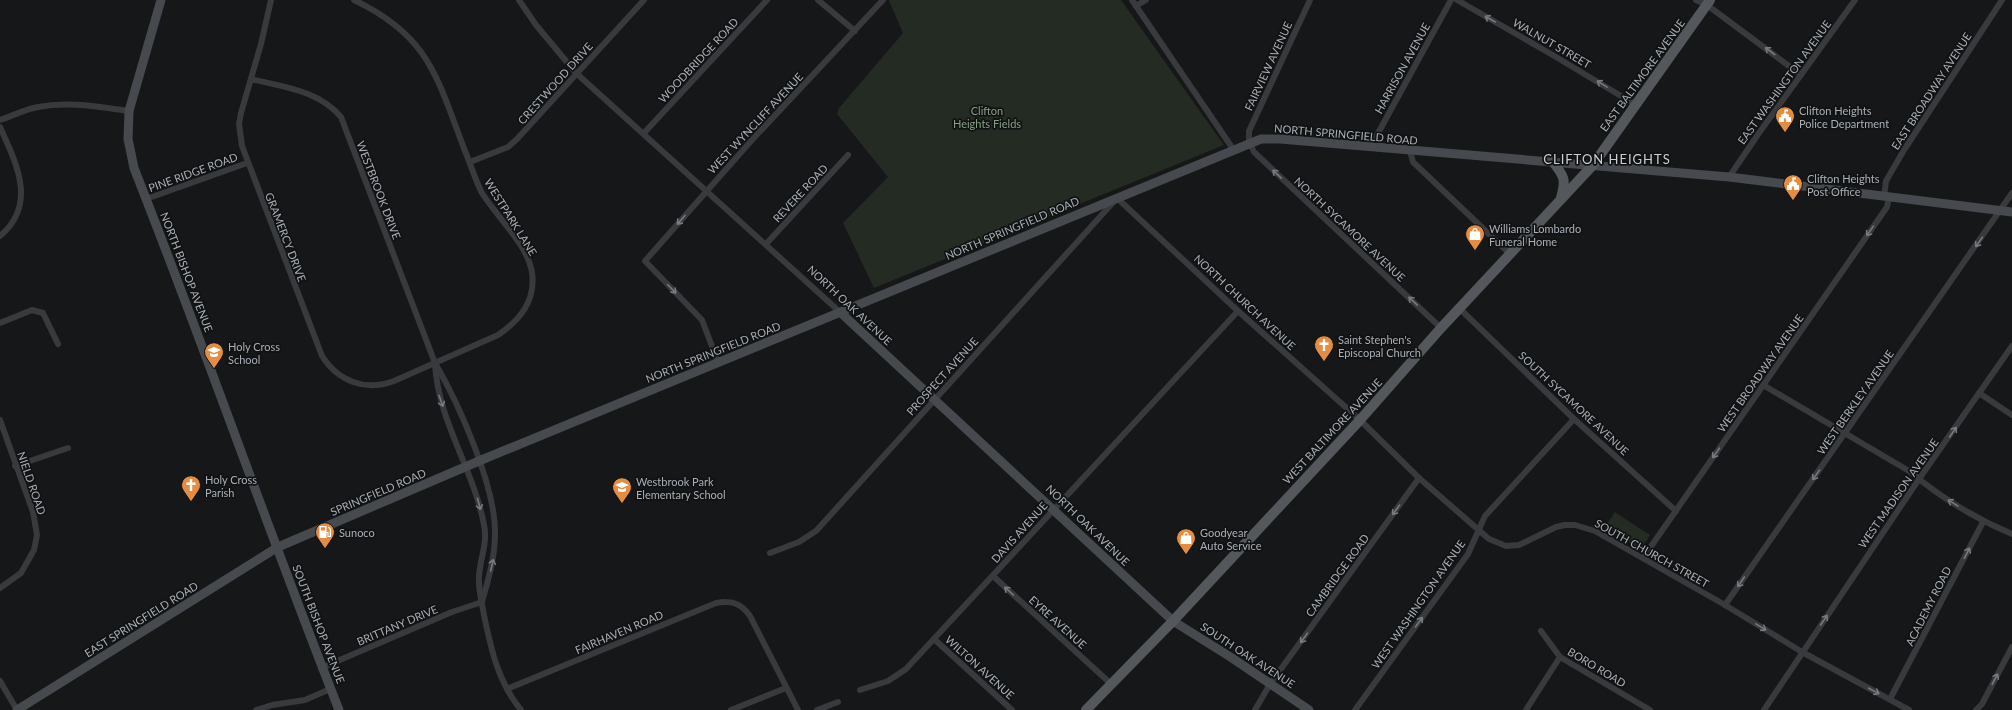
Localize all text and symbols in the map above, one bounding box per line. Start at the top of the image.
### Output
one-way arrow [1484,14,1496,22]
street label: WOODBRIDGE ROAD [655,15,741,105]
street label: WALNUT STREET [1511,15,1594,71]
street label: EAST BALTIMORE AVENUE [1597,16,1687,134]
street label: EAST WASHINGTON AVENUE [1735,17,1833,147]
street label: FAIRVIEW AVENUE [1242,19,1294,113]
street label: HARRISON AVENUE [1372,20,1432,116]
street label: EAST BROADWAY AVENUE [1888,30,1974,152]
street label: CRESTWOOD DRIVE [515,40,595,126]
one-way arrow [1764,47,1775,56]
street label: WEST WYNCLIFF AVENUE [705,70,805,176]
one-way arrow [1596,80,1608,88]
park label: Clifton Heights Fields [953,104,1021,130]
place label: Clifton Heights Police Department [1799,104,1889,130]
public building icon: Clifton Heights Police Department [1774,105,1796,133]
street label: NORTH SPRINGFIELD ROAD [1274,121,1418,147]
street label: WESTBROOK DRIVE [354,139,404,241]
street label: PINE RIDGE ROAD [147,150,239,194]
district label: CLIFTON HEIGHTS [1543,151,1671,167]
street label: REVERE ROAD [770,161,830,225]
one-way arrow [1272,169,1282,179]
place label: Clifton Heights Post Office [1807,172,1880,198]
public building icon: Clifton Heights Post Office [1782,173,1804,201]
street label: NORTH SYCAMORE AVENUE [1292,174,1408,284]
street label: WESTPARK LANE [482,176,540,258]
street label: GRAMERCY DRIVE [263,191,309,283]
street label: NORTH SPRINGFIELD ROAD [943,194,1081,262]
street label: NORTH BISHOP AVENUE [158,210,216,334]
one-way arrow [677,215,686,225]
place label: Williams Lombardo Funeral Home [1489,222,1581,248]
shop icon: Williams Lombardo Funeral Home [1464,223,1486,251]
one-way arrow [1866,225,1874,236]
one-way arrow [1975,237,1983,248]
street label: NORTH CHURCH AVENUE [1192,252,1298,352]
street label: NORTH OAK AVENUE [805,262,895,348]
one-way arrow [667,284,677,294]
one-way arrow [1408,297,1418,306]
street label: WEST BROADWAY AVENUE [1714,312,1806,434]
street label: NORTH SPRINGFIELD ROAD [644,319,782,385]
place label: Saint Stephen's Episcopal Church [1338,333,1421,359]
street label: PROSPECT AVENUE [904,334,980,418]
church icon: Saint Stephen's Episcopal Church [1313,334,1335,362]
place label: Holy Cross School [228,340,280,366]
school or university icon: Holy Cross School [203,341,225,369]
street label: WEST BERKLEY AVENUE [1814,347,1896,457]
street label: SOUTH SYCAMORE AVENUE [1516,349,1632,457]
street label: WEST BALTIMORE AVENUE [1280,376,1384,486]
one-way arrow [438,394,446,406]
one-way arrow [1949,427,1957,438]
street label: WEST MADISON AVENUE [1855,436,1941,550]
one-way arrow [1712,447,1720,458]
street label: NIELD ROAD [15,450,49,516]
street label: SPRINGFIELD ROAD [328,466,428,518]
one-way arrow [1812,469,1820,480]
place label: Holy Cross Parish [205,473,257,499]
church icon: Holy Cross Parish [180,474,202,502]
place label: Westbrook Park Elementary School [636,475,726,501]
school or university icon: Westbrook Park Elementary School [611,476,633,504]
street label: NORTH OAK AVENUE [1044,482,1132,568]
one-way arrow [476,497,483,510]
street label: DAVIS AVENUE [988,499,1050,565]
one-way arrow [1947,499,1959,507]
one-way arrow [1392,504,1400,515]
street label: SOUTH CHURCH STREET [1593,516,1712,590]
fuel station icon: Sunoco [314,521,336,549]
place label: Sunoco [339,526,375,539]
place label: Goodyear Auto Service [1200,526,1262,552]
shop icon: Goodyear Auto Service [1175,527,1197,555]
street label: CAMBRIDGE ROAD [1303,531,1371,619]
street label: WEST WASHINGTON AVENUE [1368,537,1468,671]
one-way arrow [1964,548,1971,560]
one-way arrow [488,558,496,571]
street label: SOUTH BISHOP AVENUE [290,563,348,685]
street label: ACADEMY ROAD [1902,564,1954,648]
one-way arrow [1737,576,1745,587]
street label: EAST SPRINGFIELD ROAD [82,579,200,659]
one-way arrow [1004,586,1014,596]
street label: EYRE AVENUE [1027,593,1089,651]
street label: BRITTANY DRIVE [355,602,439,648]
street label: FAIRHAVEN ROAD [573,608,665,656]
one-way arrow [1820,615,1828,626]
one-way arrow [1415,617,1423,628]
street label: SOUTH OAK AVENUE [1198,620,1298,690]
one-way arrow [1755,623,1766,631]
one-way arrow [1300,632,1308,643]
street label: WILTON AVENUE [943,633,1017,701]
street label: BORO ROAD [1566,645,1628,689]
one-way arrow [1992,673,1999,685]
one-way arrow [1868,687,1880,695]

